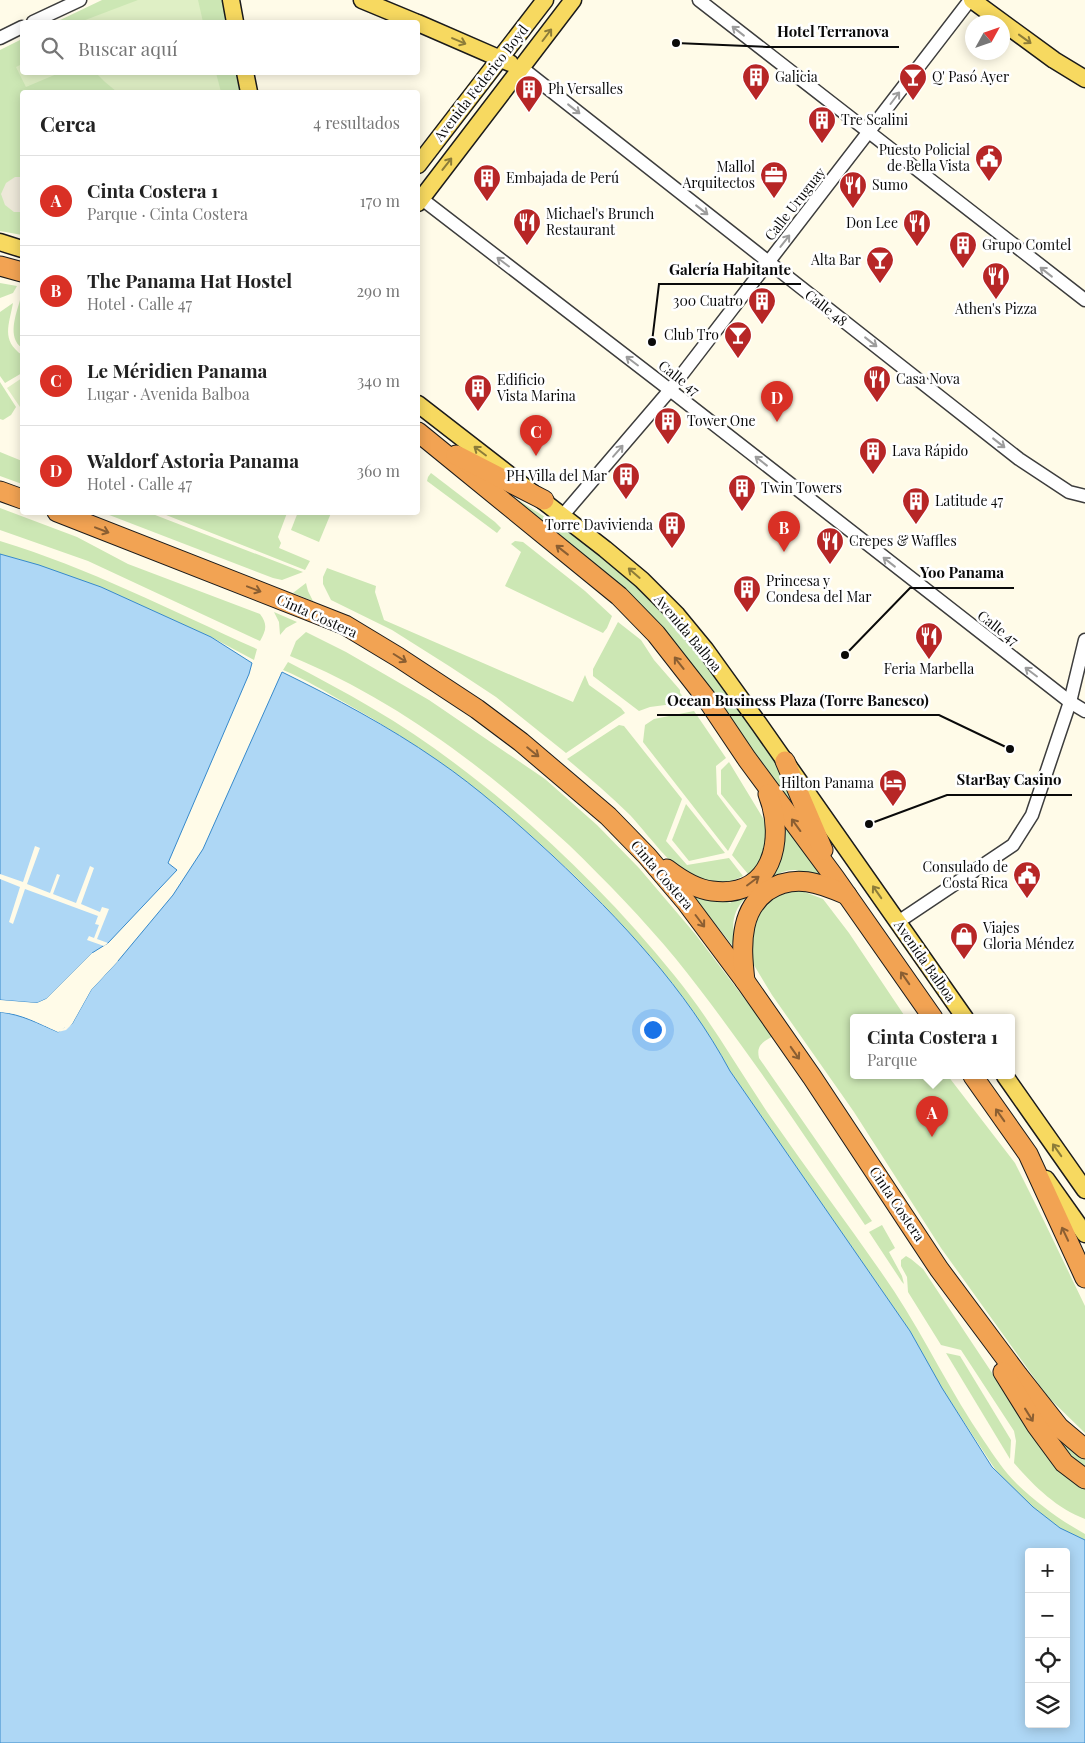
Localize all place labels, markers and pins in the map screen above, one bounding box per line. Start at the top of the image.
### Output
callout: Hotel Terranova [767,17,899,47]
building icon: Galicia [741,62,771,101]
bar icon: Q' Pasó Ayer [898,62,928,101]
place label: Galicia [775,67,818,86]
place label: Q' Pasó Ayer [932,67,1010,86]
building icon: Ph Versalles [514,74,544,113]
place label: Ph Versalles [548,79,623,98]
building icon: Tre Scalini [807,105,837,144]
place label: Tre Scalini [841,110,908,129]
place label: Puesto Policial de Bella Vista [879,140,970,175]
public building icon: Puesto Policial de Bella Vista [974,143,1004,182]
place label: Mallol Arquitectos [681,157,755,192]
office icon: Mallol Arquitectos [759,160,789,199]
building icon: Embajada de Perú [472,163,502,202]
place label: Embajada de Perú [506,168,619,187]
restaurant icon: Sumo [838,170,868,209]
place label: Sumo [872,175,908,194]
place label: Michael's Brunch Restaurant [546,204,655,239]
restaurant icon: Michael's Brunch Restaurant [512,207,542,246]
restaurant icon: Don Lee [902,208,932,247]
place label: Don Lee [846,213,898,232]
building icon: Grupo Comtel [948,230,978,269]
place label: Grupo Comtel [982,235,1071,254]
bar icon: Alta Bar [865,245,895,284]
place label: Alta Bar [810,250,862,269]
callout: Galería Habitante [659,254,801,284]
restaurant icon: Athen's Pizza [981,261,1011,300]
building icon: 300 Cuatro [747,286,777,325]
place label: 300 Cuatro [673,291,743,310]
place label: Athen's Pizza [954,299,1037,318]
bar icon: Club Tro [723,320,753,359]
place label: Club Tro [664,325,719,344]
restaurant icon: Casa Nova [862,364,892,403]
place label: Casa Nova [896,369,960,388]
place label: Edificio Vista Marina [496,370,576,405]
building icon: Edificio Vista Marina [463,373,493,412]
pin: D [761,381,793,422]
building icon: Tower One [653,406,683,445]
place label: Tower One [687,411,756,430]
pin: C [520,415,552,456]
building icon: Lava Rápido [858,436,888,475]
place label: Lava Rápido [892,441,969,460]
building icon: PH Villa del Mar [611,461,641,500]
place label: PH Villa del Mar [506,466,608,485]
building icon: Twin Towers [727,473,757,512]
place label: Twin Towers [761,478,842,497]
building icon: Latitude 47 [901,486,931,525]
place label: Latitude 47 [935,491,1003,510]
building icon: Torre Davivienda [657,510,687,549]
pin: B [768,511,800,552]
place label: Torre Davivienda [545,515,653,534]
restaurant icon: Crepes & Waffles [815,526,845,565]
place label: Crepes & Waffles [849,531,957,550]
callout: Yoo Panama [910,558,1014,588]
place label: Princesa y Condesa del Mar [766,571,872,606]
building icon: Princesa y Condesa del Mar [732,574,762,613]
restaurant icon: Feria Marbella [914,621,944,660]
place label: Feria Marbella [884,659,974,678]
callout: Ocean Business Plaza (Torre Banesco) [657,685,939,715]
callout: StarBay Casino [947,765,1072,795]
hotel icon: Hilton Panama [878,768,908,807]
place label: Hilton Panama [781,773,874,792]
place label: Consulado de Costa Rica [922,857,1008,892]
public building icon: Consulado de Costa Rica [1012,860,1042,899]
place label: Viajes Gloria Méndez [982,918,1075,953]
shop icon: Viajes Gloria Méndez [949,921,979,960]
pin: A [916,1096,948,1137]

